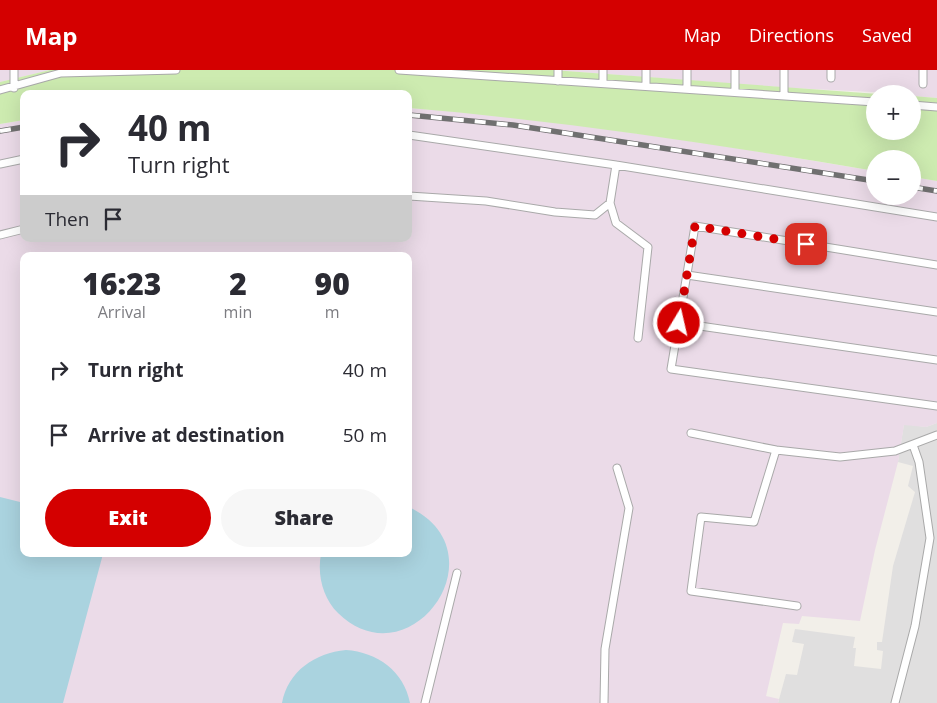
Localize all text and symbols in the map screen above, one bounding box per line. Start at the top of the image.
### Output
text: Map [25,19,77,52]
text: Map [684,23,721,47]
text: Directions [749,23,834,47]
text: Saved [862,23,912,47]
map controls [866,85,921,205]
button: + [866,85,921,140]
text: 40 m [128,104,211,151]
icon: right [45,110,110,175]
text: Turn right [128,149,230,179]
button: − [866,150,921,205]
icon: arrive [99,205,127,233]
text: Then [45,206,89,232]
pin [785,223,827,265]
icon: arrive [792,230,820,258]
text: 16:23 [82,263,161,304]
text: 2 [229,263,247,304]
text: 90 [315,263,350,304]
position arrow [652,296,704,348]
text: Arrival [98,301,146,323]
text: min [224,301,252,323]
text: m [325,301,340,323]
icon: right [45,356,73,384]
text: Turn right [88,357,183,383]
text: 40 m [343,357,387,383]
icon: arrive [45,421,73,449]
text: Arrive at destination [88,422,285,448]
text: 50 m [343,422,387,448]
button: Exit [45,489,211,547]
button: Share [221,489,387,547]

